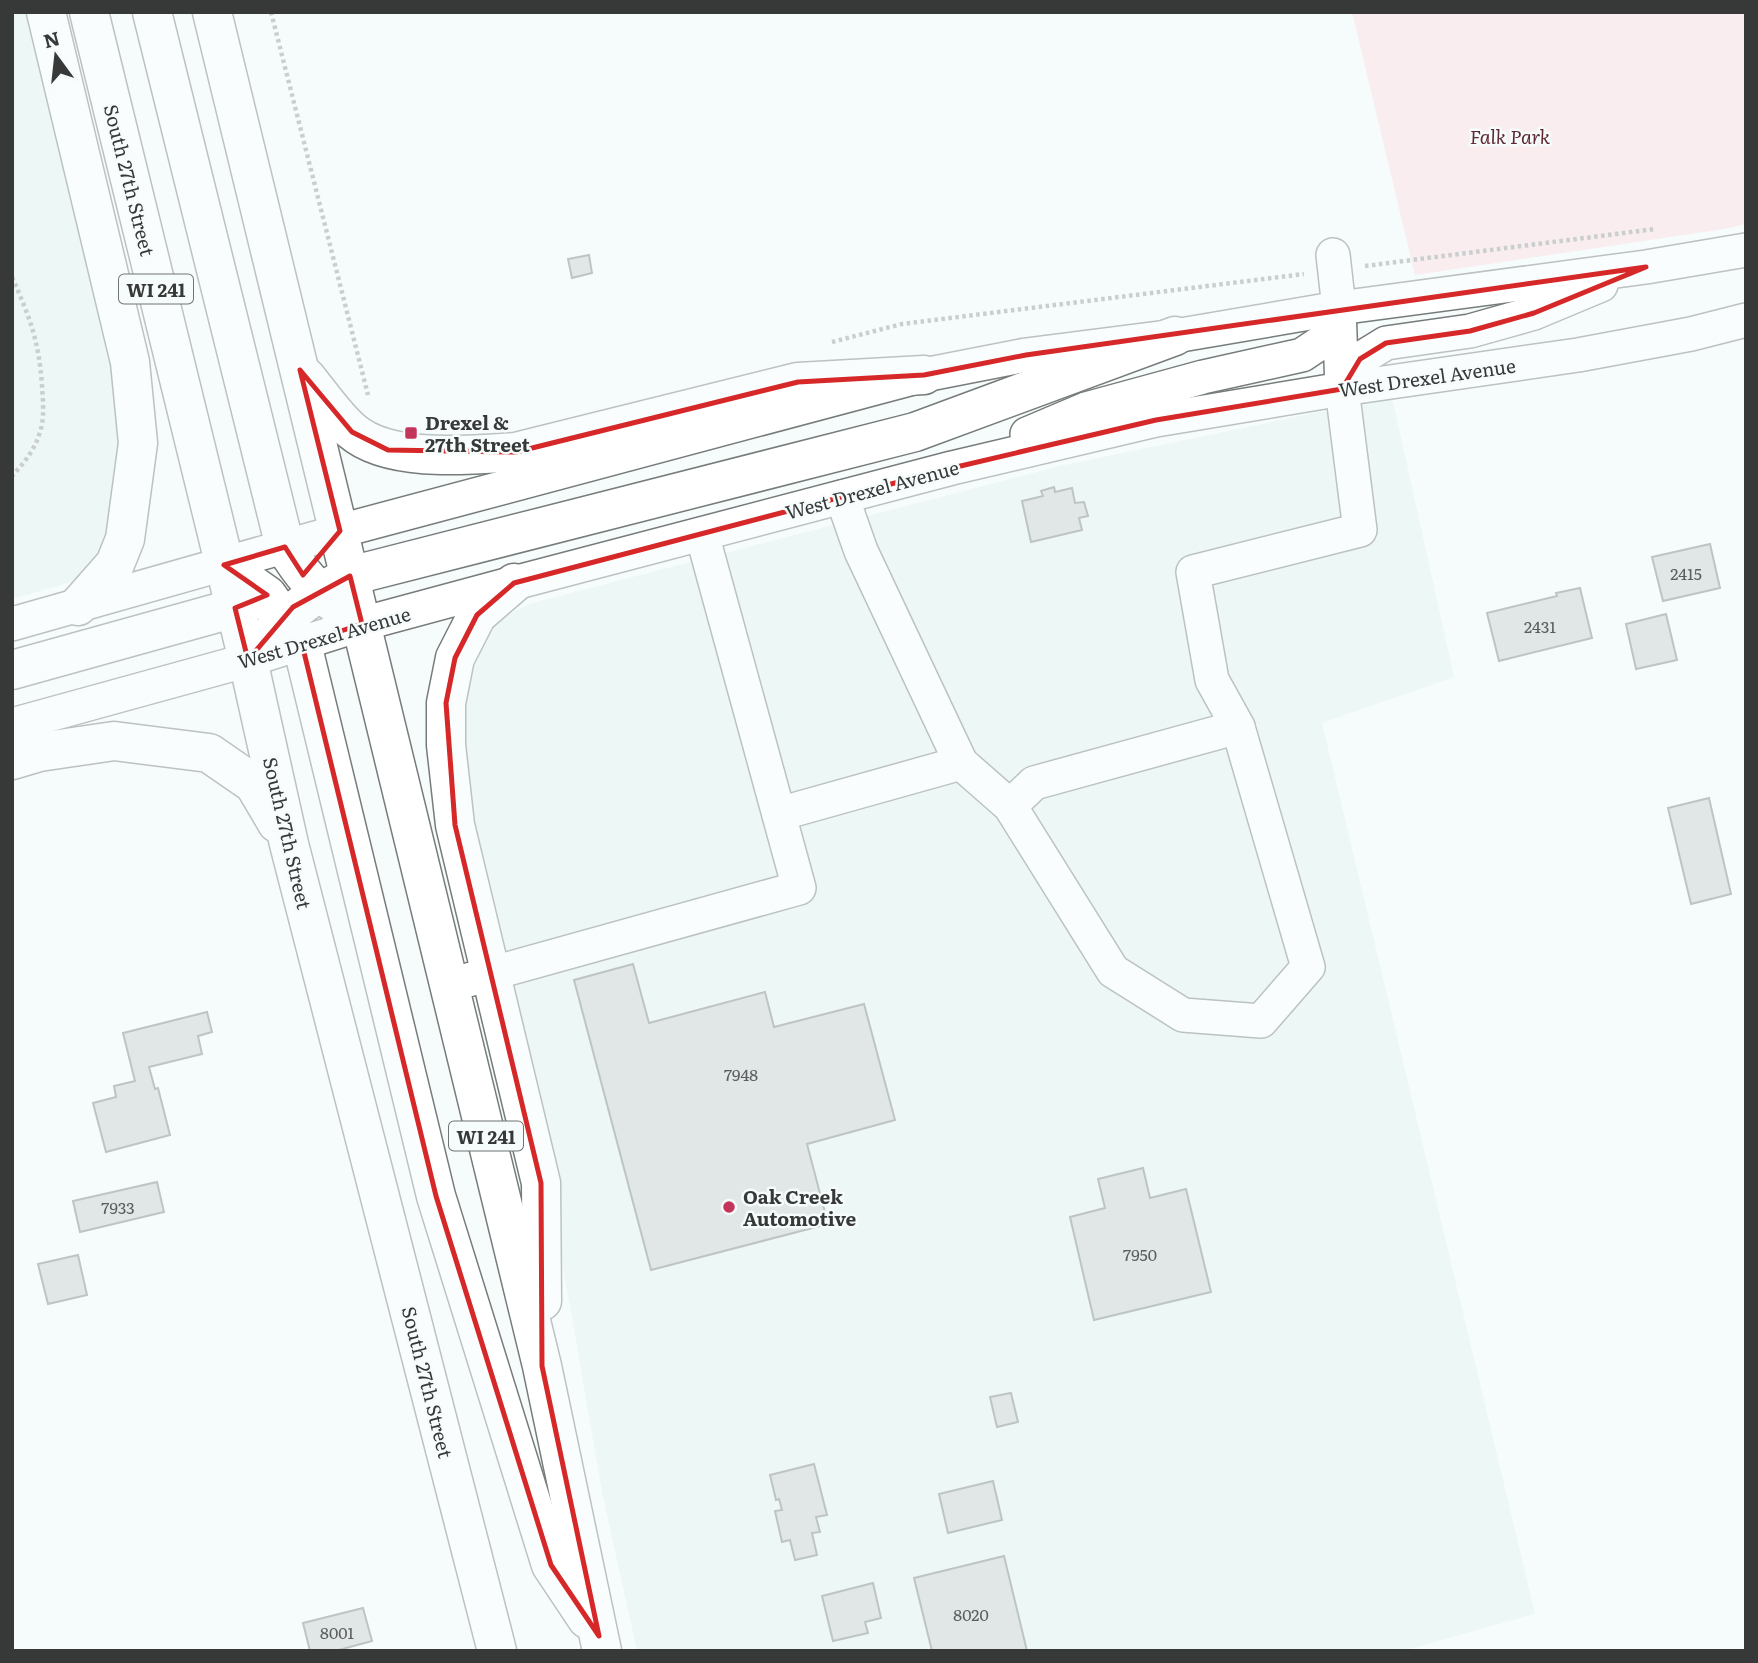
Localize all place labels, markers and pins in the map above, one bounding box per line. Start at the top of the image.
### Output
place label: Drexel & 27th Street [425,408,530,458]
marker: Drexel & 27th Street [403,425,419,441]
place label: Oak Creek Automotive [743,1182,857,1232]
marker: Oak Creek Automotive [721,1199,737,1215]

